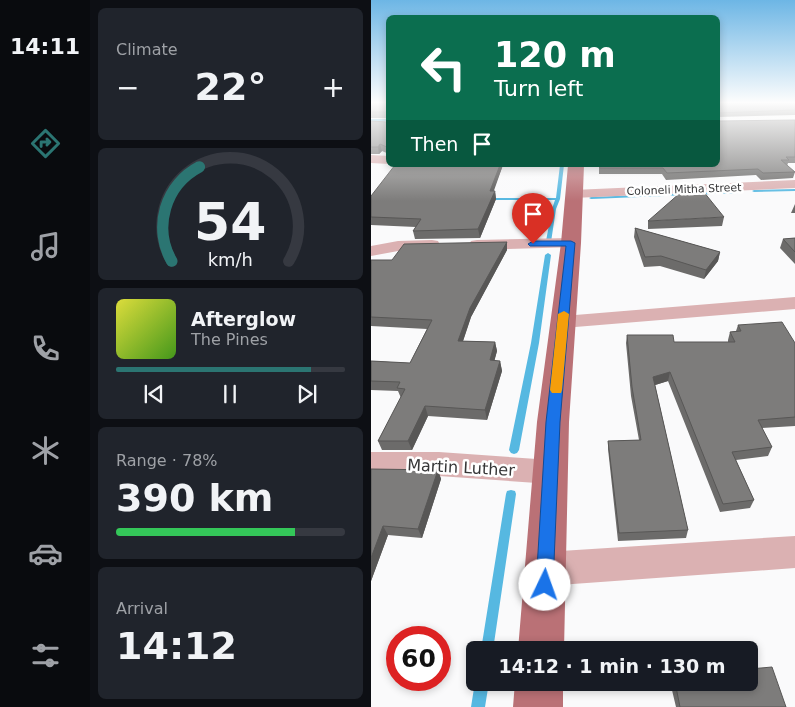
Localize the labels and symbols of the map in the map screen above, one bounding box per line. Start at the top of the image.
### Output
street label: Coloneli Mitha Street [626,181,742,198]
pin [512,193,554,244]
street label: Martin Luther [407,455,516,480]
position arrow [518,558,570,610]
speed limit sign: 60 [386,626,451,691]

